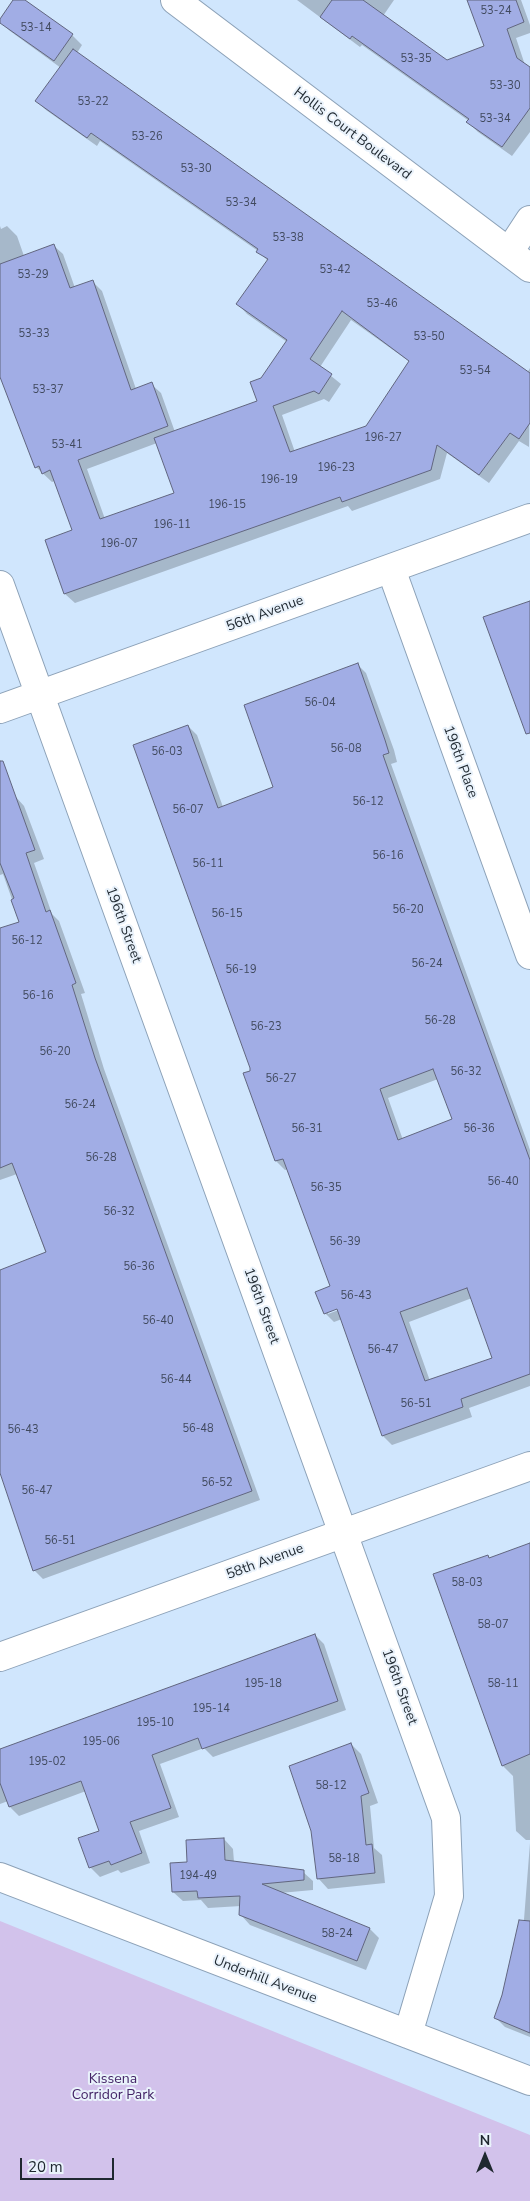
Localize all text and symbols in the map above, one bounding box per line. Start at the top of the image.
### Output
house number: 53-24 [480,4,512,18]
house number: 53-14 [20,21,52,35]
house number: 53-35 [400,52,432,66]
house number: 53-30 [489,79,521,93]
street label: Hollis Court Boulevard [290,84,414,184]
house number: 53-22 [77,95,109,109]
house number: 53-34 [479,112,511,126]
house number: 53-26 [131,130,163,144]
house number: 53-30 [180,162,212,176]
house number: 53-34 [225,196,257,210]
house number: 53-38 [272,231,304,245]
house number: 53-42 [319,263,351,277]
house number: 53-29 [17,268,49,282]
house number: 53-46 [366,297,398,311]
house number: 53-33 [18,327,50,341]
house number: 53-50 [413,330,445,344]
house number: 53-54 [459,364,491,378]
house number: 53-37 [32,383,64,397]
house number: 196-27 [364,431,402,445]
house number: 53-41 [51,438,83,452]
house number: 196-23 [317,461,355,475]
house number: 196-19 [260,473,298,487]
house number: 196-15 [208,498,246,512]
house number: 196-11 [153,518,191,532]
house number: 196-07 [100,537,138,551]
street label: 56th Avenue [224,592,306,636]
house number: 56-04 [304,696,336,710]
street label: 196th Place [439,723,481,801]
house number: 56-08 [330,742,362,756]
house number: 56-03 [151,745,183,759]
house number: 56-12 [352,795,384,809]
house number: 56-07 [172,803,204,817]
house number: 56-16 [372,849,404,863]
house number: 56-11 [192,857,224,871]
street label: 196th Street [101,885,145,965]
house number: 56-20 [392,903,424,917]
house number: 56-15 [211,907,243,921]
house number: 56-12 [11,934,43,948]
house number: 56-24 [411,957,443,971]
house number: 56-19 [225,963,257,977]
house number: 56-16 [22,989,54,1003]
house number: 56-28 [424,1014,456,1028]
house number: 56-23 [250,1020,282,1034]
house number: 56-20 [39,1045,71,1059]
house number: 56-32 [450,1065,482,1079]
house number: 56-27 [265,1072,297,1086]
house number: 56-24 [64,1098,96,1112]
house number: 56-31 [291,1122,323,1136]
house number: 56-36 [463,1122,495,1136]
house number: 56-28 [85,1151,117,1165]
house number: 56-40 [487,1175,519,1189]
house number: 56-35 [310,1181,342,1195]
house number: 56-32 [103,1205,135,1219]
house number: 56-39 [329,1235,361,1249]
house number: 56-36 [123,1260,155,1274]
street label: 196th Street [239,1266,283,1346]
house number: 56-43 [340,1289,372,1303]
house number: 56-40 [142,1314,174,1328]
house number: 56-47 [367,1343,399,1357]
house number: 56-44 [160,1373,192,1387]
house number: 56-51 [400,1397,432,1411]
house number: 56-48 [182,1422,214,1436]
house number: 56-43 [7,1423,39,1437]
house number: 56-52 [201,1476,233,1490]
house number: 56-47 [21,1484,53,1498]
house number: 56-51 [44,1534,76,1548]
street label: 58th Avenue [224,1540,306,1584]
house number: 58-03 [451,1576,483,1590]
house number: 58-07 [477,1618,509,1632]
street label: 196th Street [377,1647,421,1727]
house number: 195-18 [244,1677,282,1691]
house number: 58-11 [487,1677,519,1691]
house number: 195-14 [192,1702,230,1716]
house number: 195-10 [136,1716,174,1730]
house number: 195-06 [82,1735,120,1749]
house number: 195-02 [28,1755,66,1769]
house number: 58-12 [315,1779,347,1793]
house number: 58-18 [328,1852,360,1866]
house number: 194-49 [179,1869,217,1883]
house number: 58-24 [321,1927,353,1941]
street label: Underhill Avenue [211,1953,319,2007]
park label: Kissena Corridor Park [72,2072,154,2104]
north arrow [460,2131,510,2181]
text: N [480,2131,490,2150]
scale bar [22,2148,116,2180]
text: 20 m [28,2157,63,2177]

